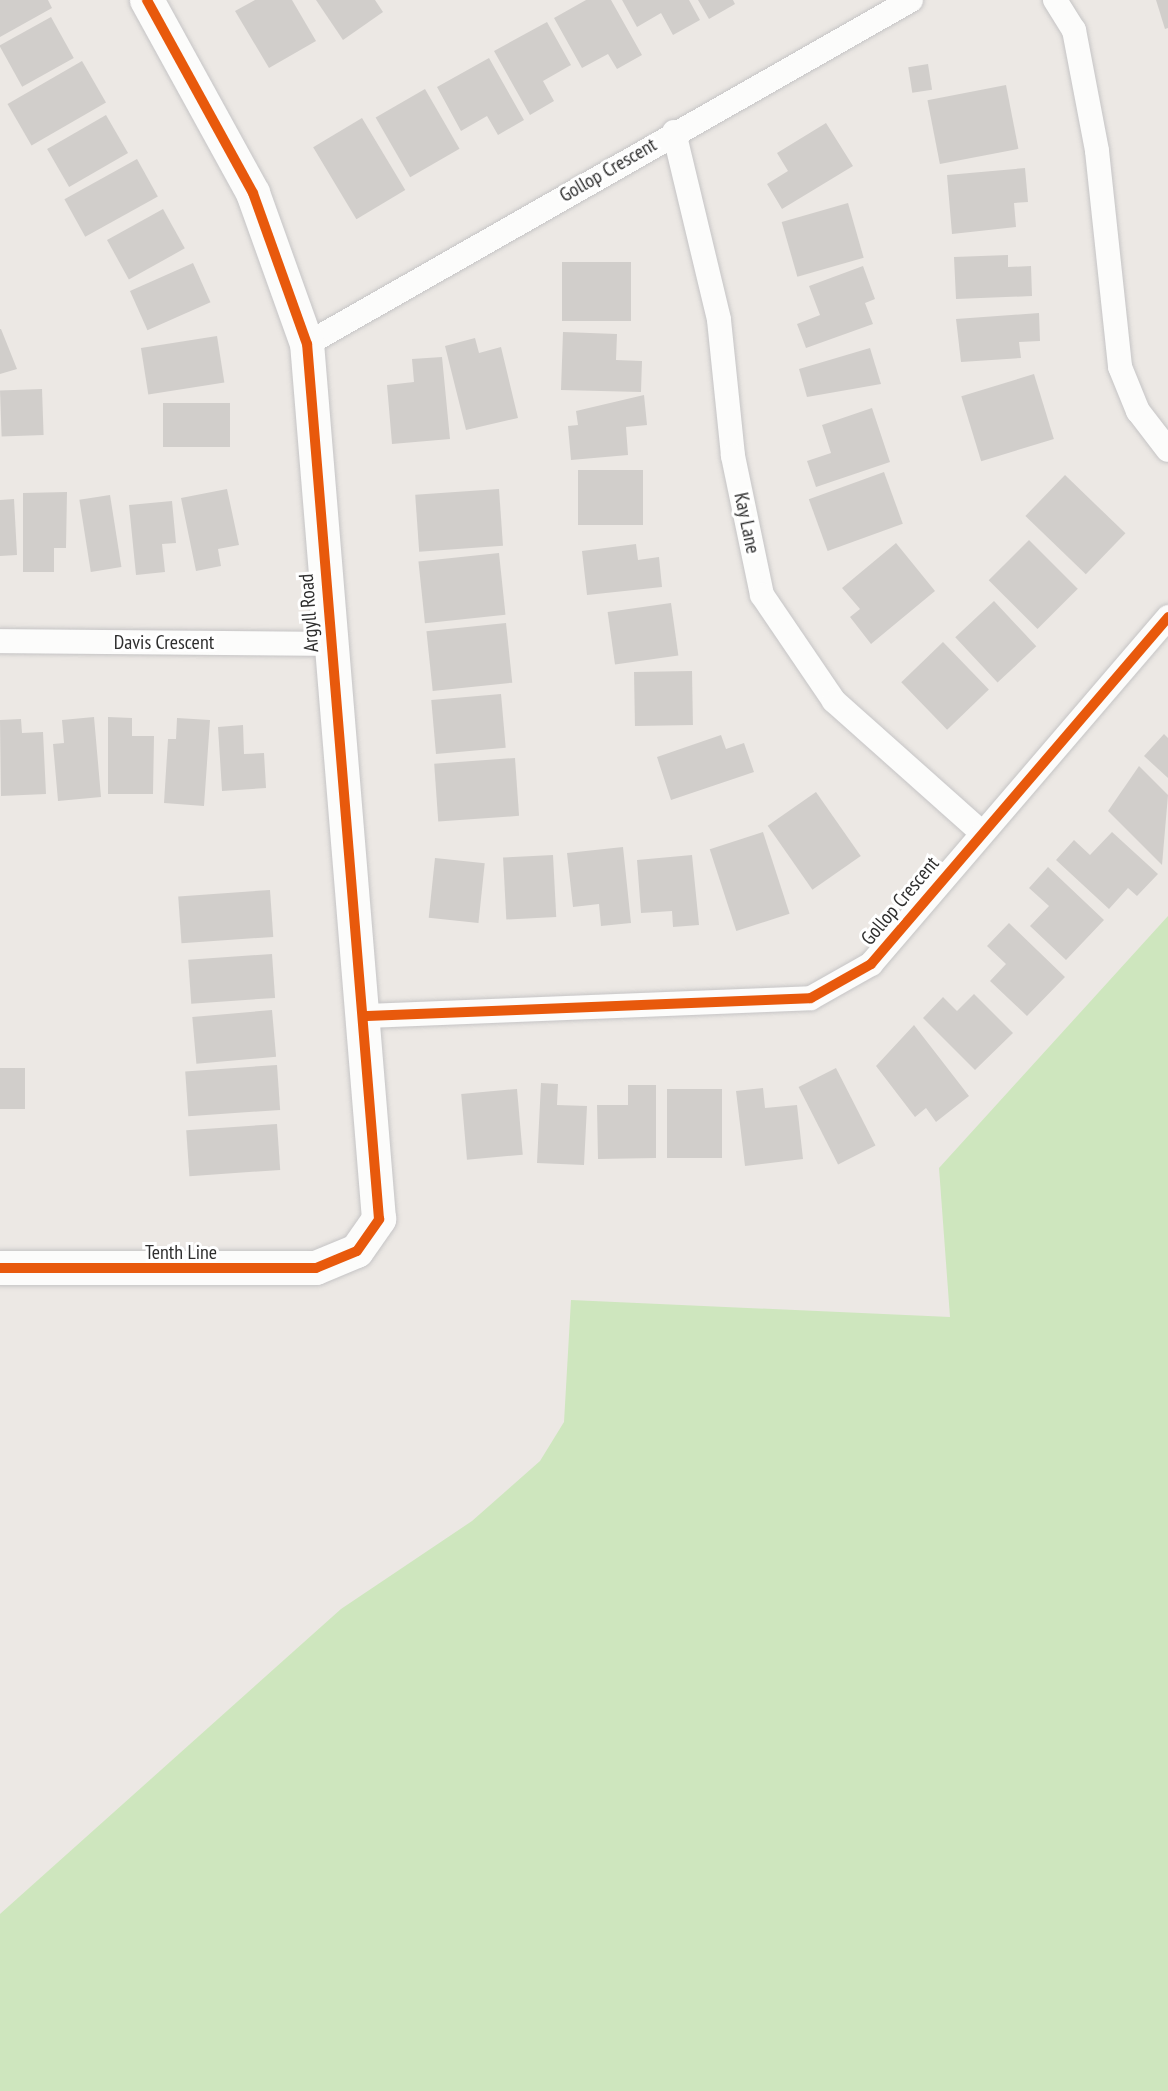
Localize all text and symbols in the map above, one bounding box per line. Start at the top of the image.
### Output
street label: Gollop Crescent [555,133,661,207]
street label: Kay Lane [729,490,765,556]
street label: Argyll Road [294,573,324,653]
street label: Davis Crescent [114,630,214,654]
street label: Gollop Crescent [856,852,944,950]
street label: Tenth Line [145,1240,217,1264]

